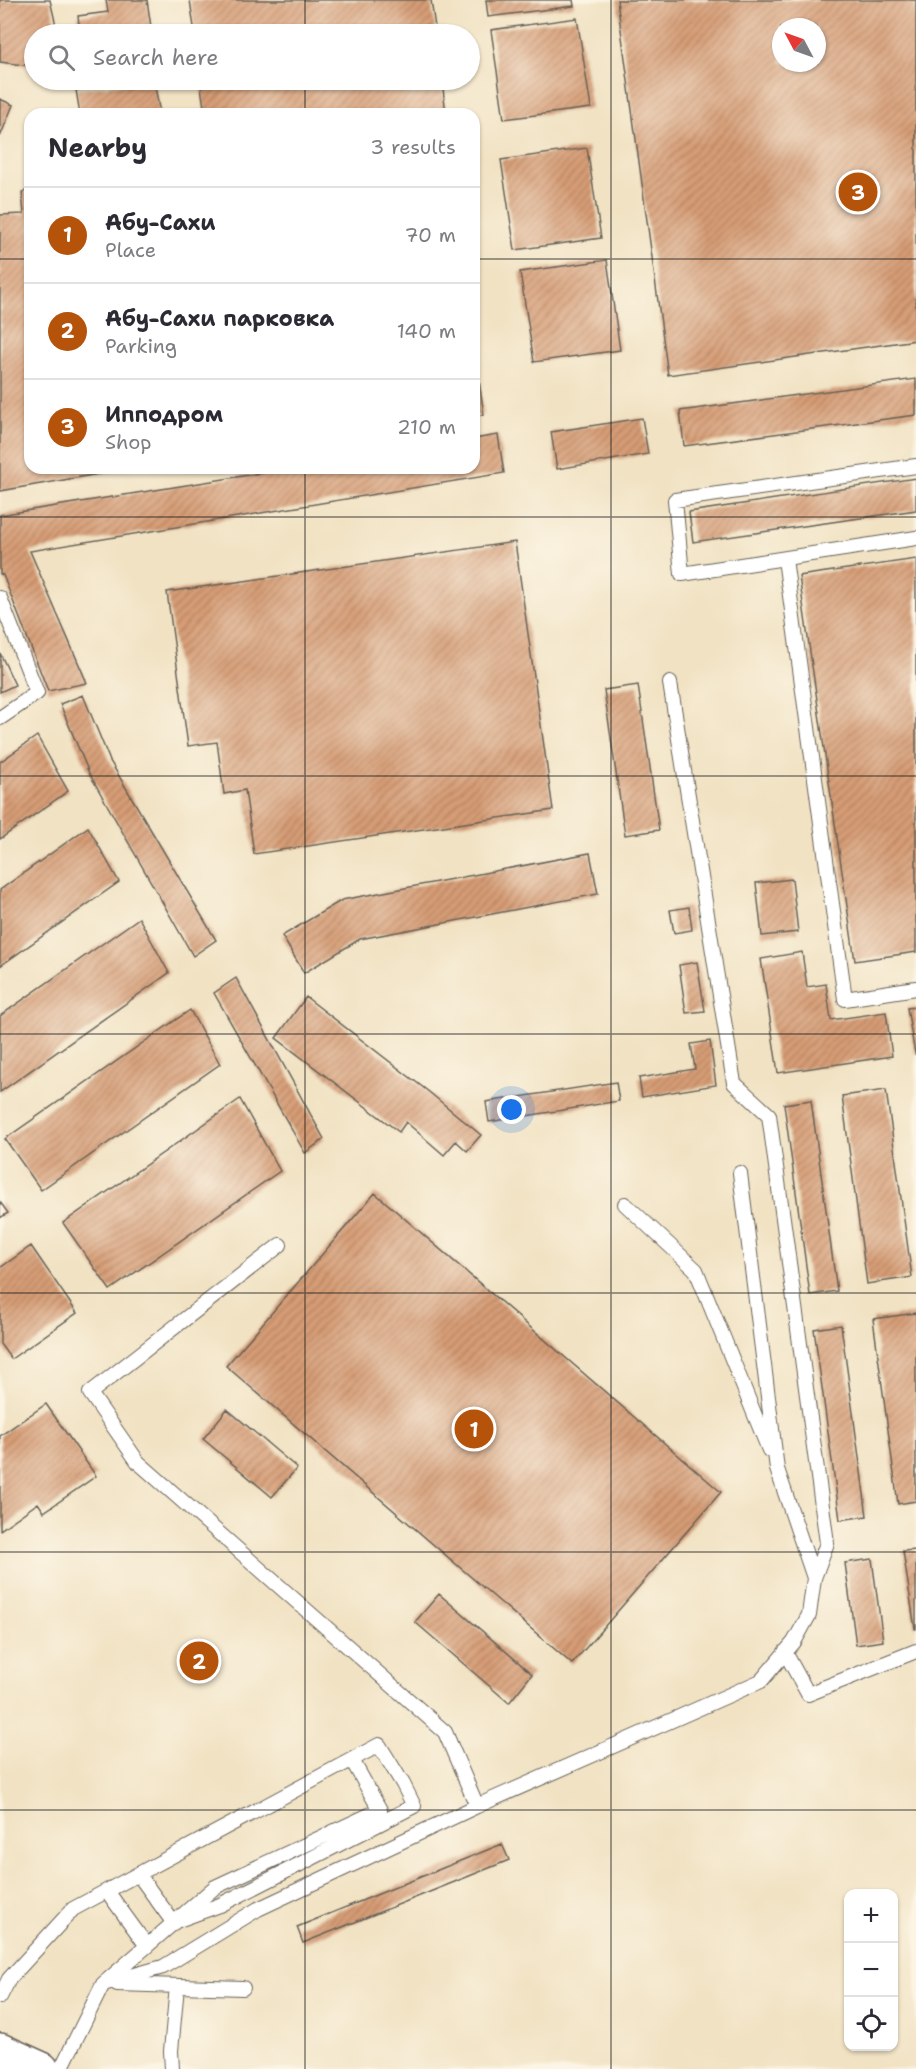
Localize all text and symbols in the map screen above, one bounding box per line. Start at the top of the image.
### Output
north arrow [772,18,826,72]
search box [24,24,480,90]
icon: search [45,41,78,74]
text: Search here [93,43,219,72]
text: Nearby [48,130,147,165]
text: 3 results [370,134,456,160]
pin: 3 [838,170,878,214]
text: Абу-Сахи [105,208,215,237]
text: 1 [63,222,72,248]
text: 70 m [404,222,456,248]
text: Place [105,237,156,263]
text: Абу-Сахи парковка [105,304,334,333]
text: 2 [61,318,75,344]
text: 140 m [397,318,456,344]
text: Parking [105,333,177,359]
text: Ипподром [105,400,223,429]
text: 3 [61,414,75,440]
text: 210 m [397,414,456,440]
text: Shop [105,429,152,455]
your location [497,1095,526,1124]
pin: 1 [454,1406,494,1452]
pin: 2 [180,1638,218,1684]
map controls [844,1889,898,2051]
button: + [844,1889,898,1943]
button: − [844,1943,898,1997]
button: locate [844,1997,898,2051]

